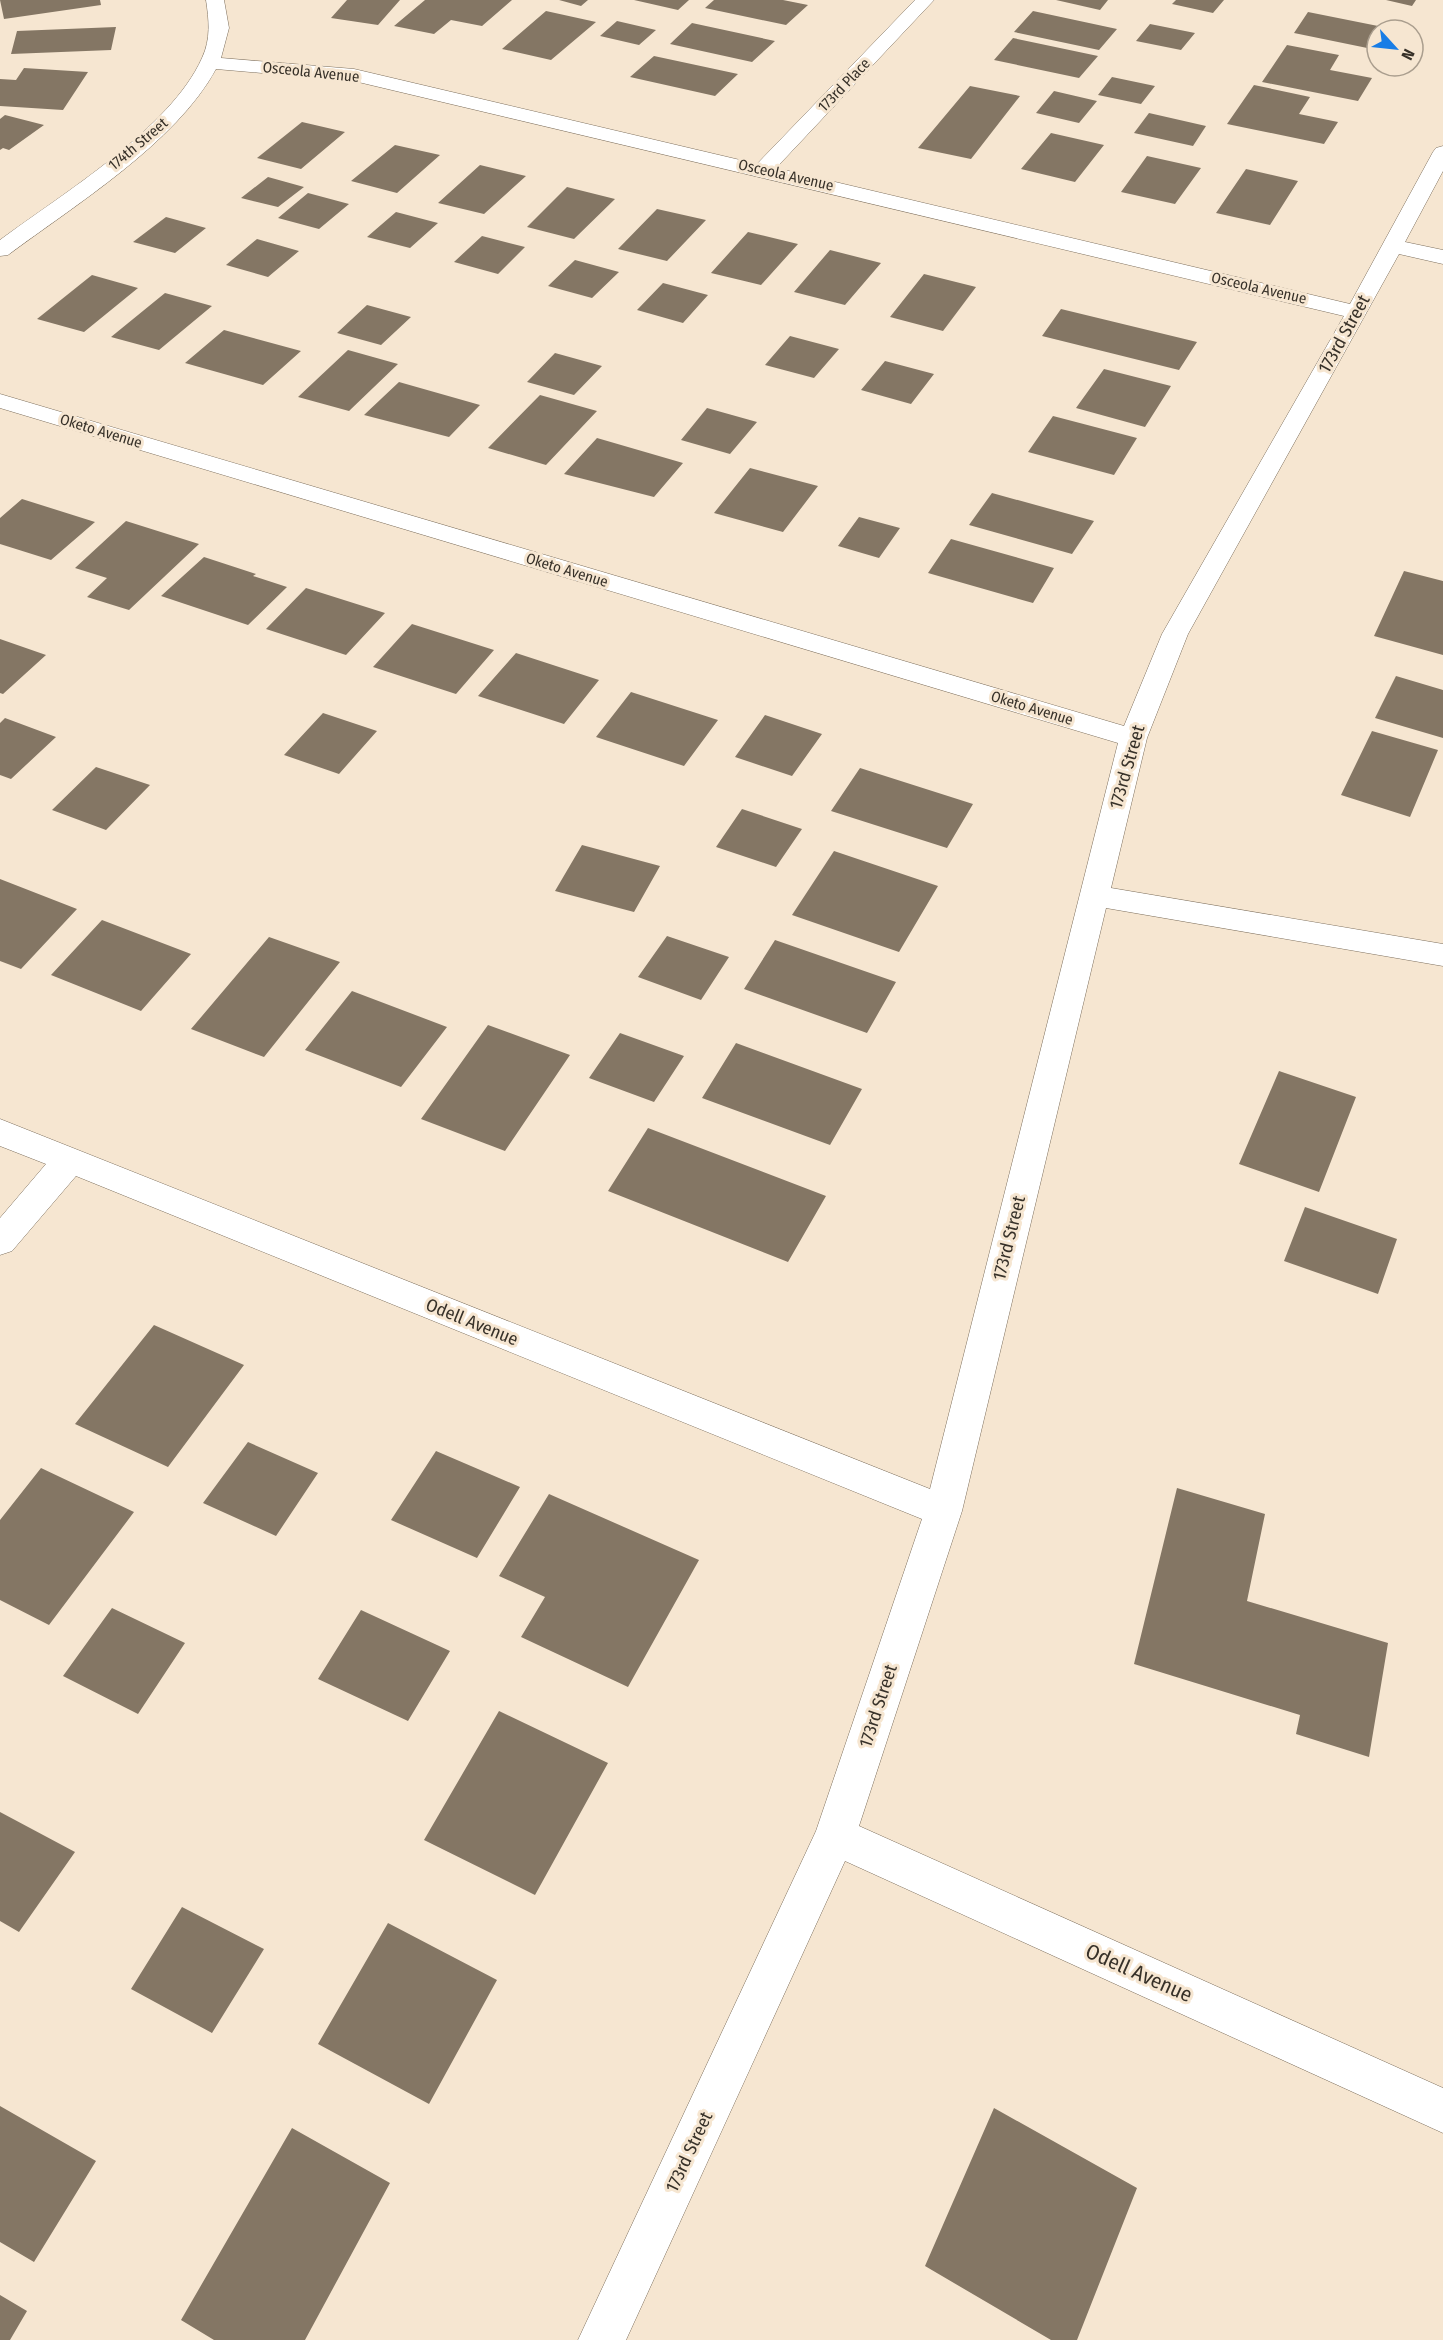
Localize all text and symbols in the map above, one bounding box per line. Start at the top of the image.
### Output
north arrow [1365,18,1425,78]
text: N [1397,46,1419,63]
street label: 173rd Place [814,54,874,116]
street label: Osceola Avenue [262,58,360,86]
street label: 174th Street [105,114,171,174]
street label: Osceola Avenue [737,155,835,195]
street label: Osceola Avenue [1210,268,1308,308]
street label: 173rd Street [1313,291,1375,377]
street label: Oketo Avenue [58,410,144,452]
street label: Oketo Avenue [524,549,610,591]
street label: Oketo Avenue [989,687,1075,729]
street label: 173rd Street [1105,722,1149,811]
street label: 173rd Street [988,1193,1030,1282]
street label: Odell Avenue [423,1294,521,1351]
street label: 173rd Street [854,1661,902,1750]
street label: Odell Avenue [1082,1938,1196,2008]
street label: 173rd Street [661,2108,717,2196]

